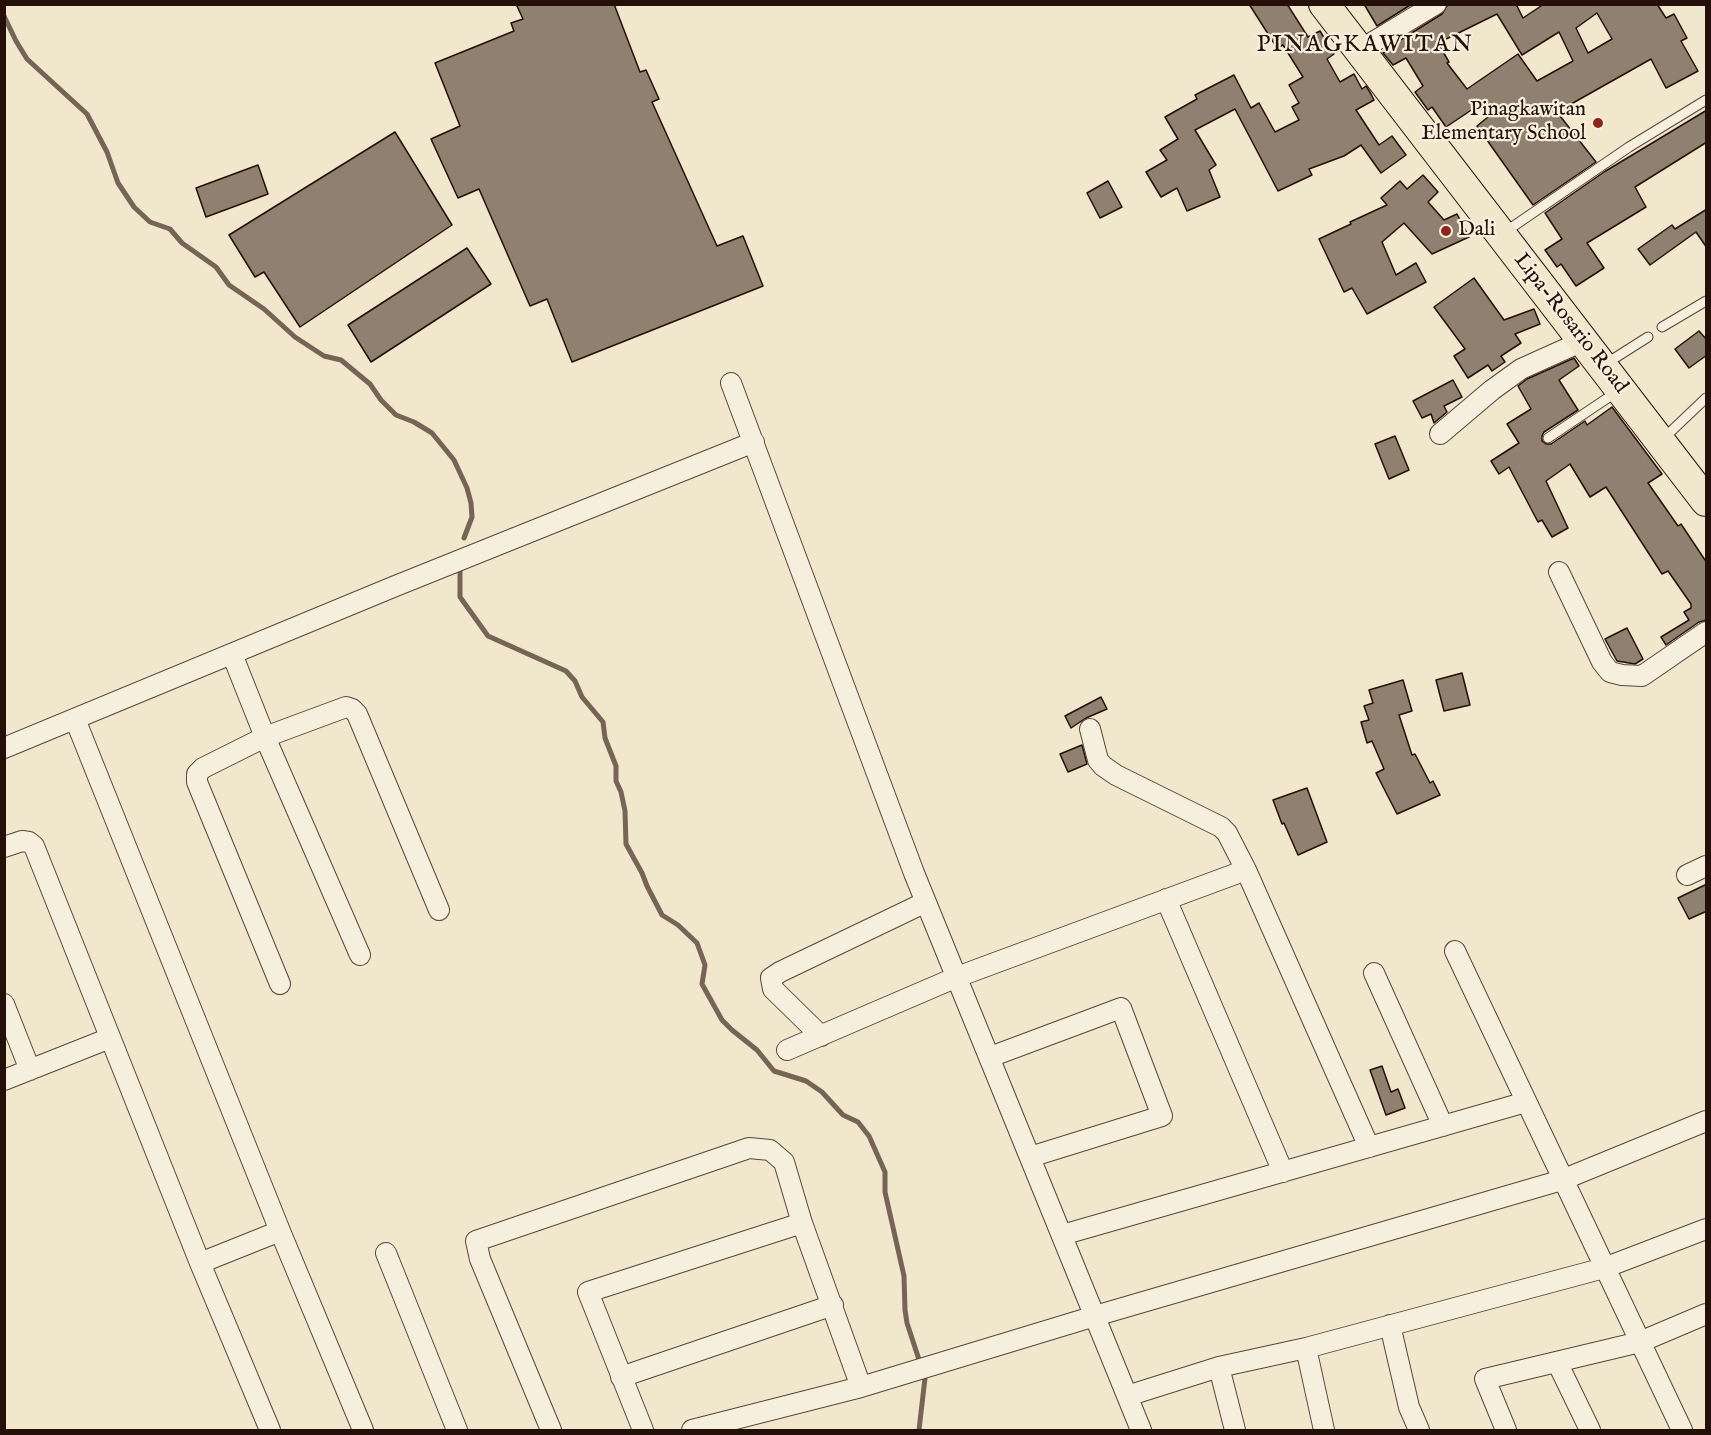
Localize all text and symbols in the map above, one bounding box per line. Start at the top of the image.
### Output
district label: PINAGKAWITAN [1257,32,1473,60]
place label: Pinagkawitan Elementary School [1421,98,1586,148]
marker: Pinagkawitan Elementary School [1591,116,1605,130]
place label: Dali [1458,218,1495,244]
marker: Dali [1439,224,1453,238]
street label: Lipa-Rosario Road [1507,249,1633,399]

